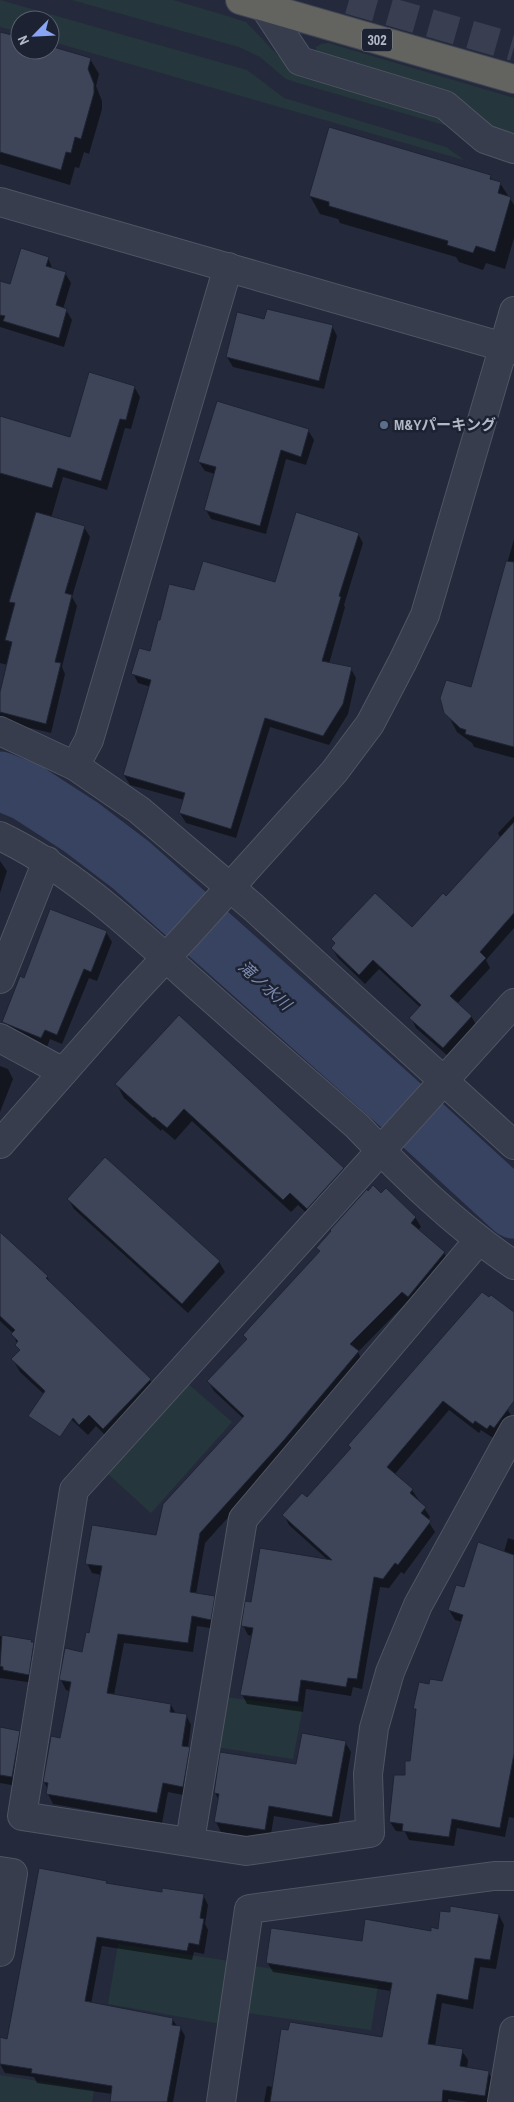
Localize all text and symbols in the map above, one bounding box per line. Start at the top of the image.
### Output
north arrow [10,10,60,60]
road number: 302 [362,28,392,52]
text: N [13,33,33,48]
place label: M&Yパーキング [394,414,496,435]
marker: M&Yパーキング [378,419,390,431]
water label: 滝ノ水川 [234,955,298,1016]

